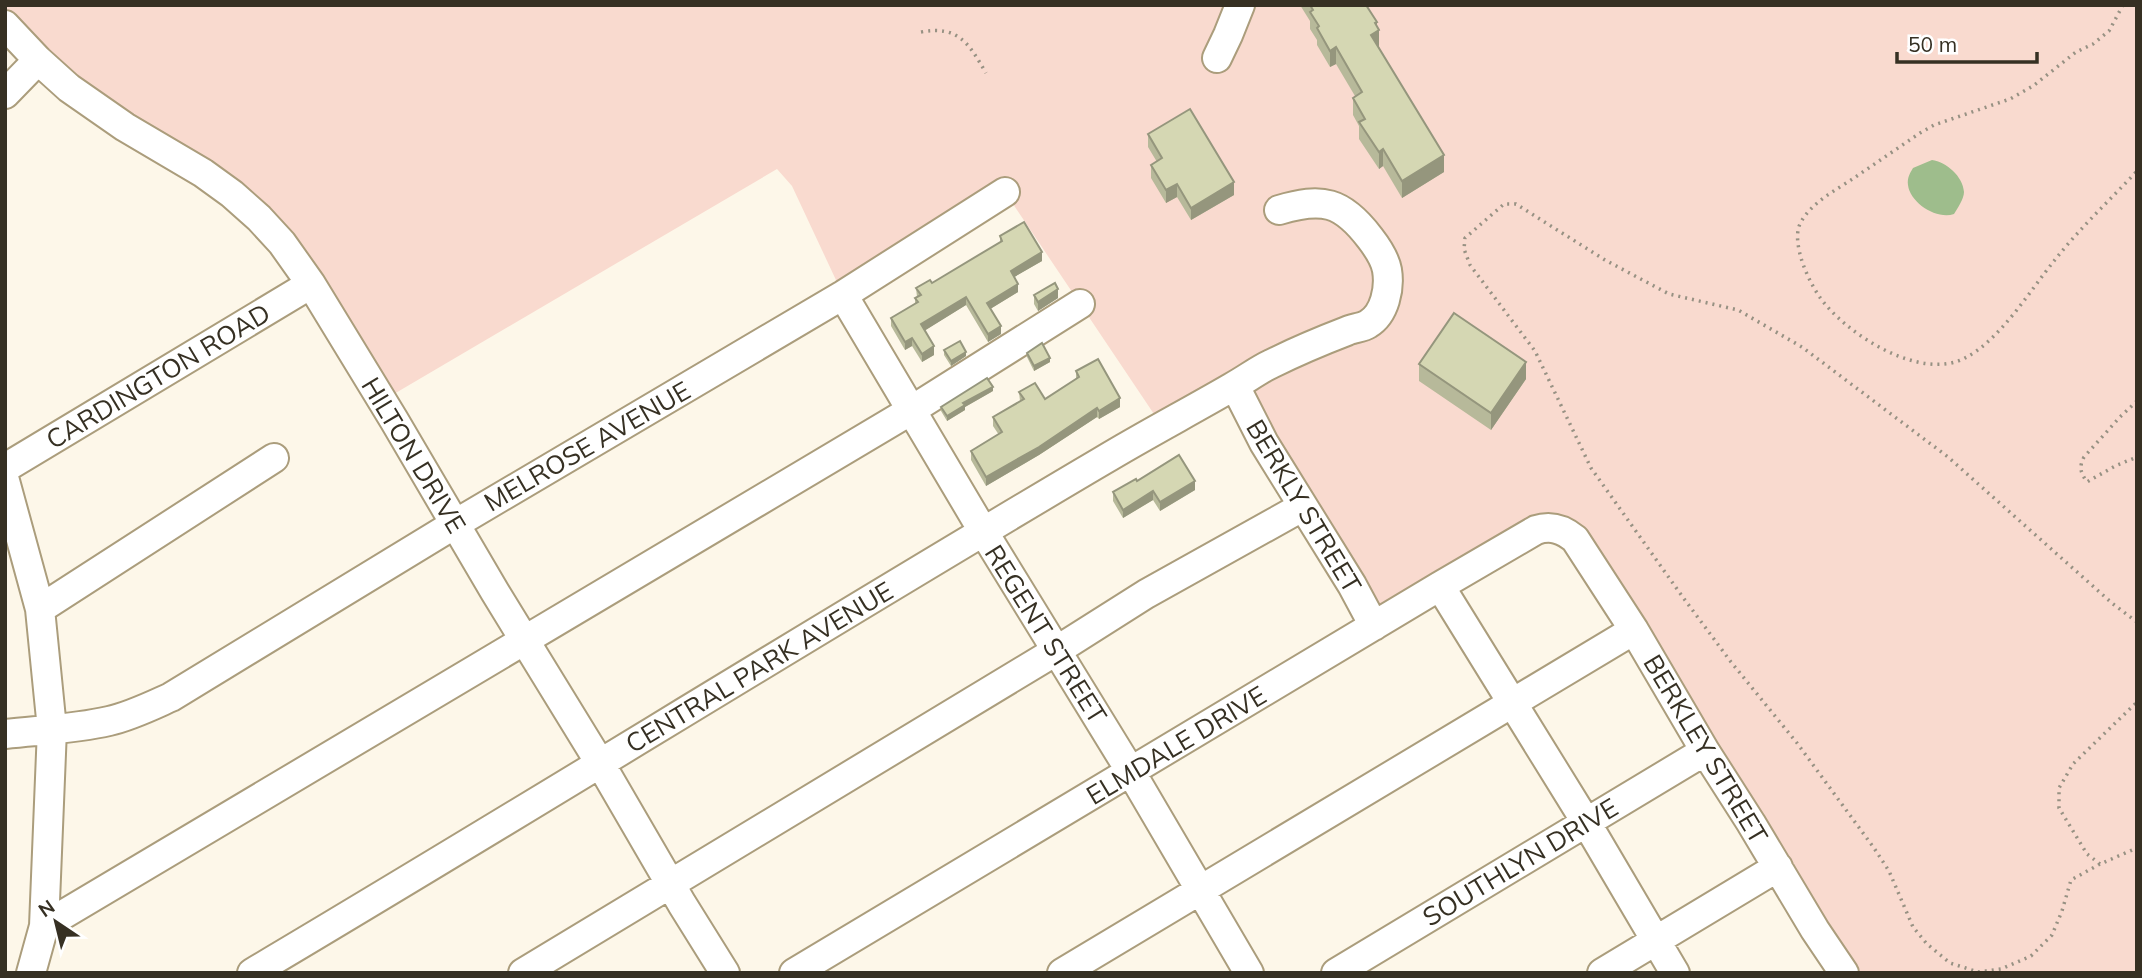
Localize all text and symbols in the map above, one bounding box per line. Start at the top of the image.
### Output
scale bar [1897,21,2037,65]
text: 50 m [1908,31,1957,57]
street label: CARDINGTON ROAD [40,296,276,456]
street label: HILTON DRIVE [355,371,473,539]
street label: MELROSE AVENUE [478,374,696,518]
street label: BERKLY STREET [1239,413,1369,599]
street label: REGENT STREET [978,538,1114,730]
street label: CENTRAL PARK AVENUE [619,574,899,760]
street label: BERKLEY STREET [1637,648,1776,850]
street label: ELMDALE DRIVE [1080,678,1272,812]
street label: SOUTHLYN DRIVE [1416,791,1624,933]
north arrow [21,887,91,957]
text: N [33,894,59,922]

